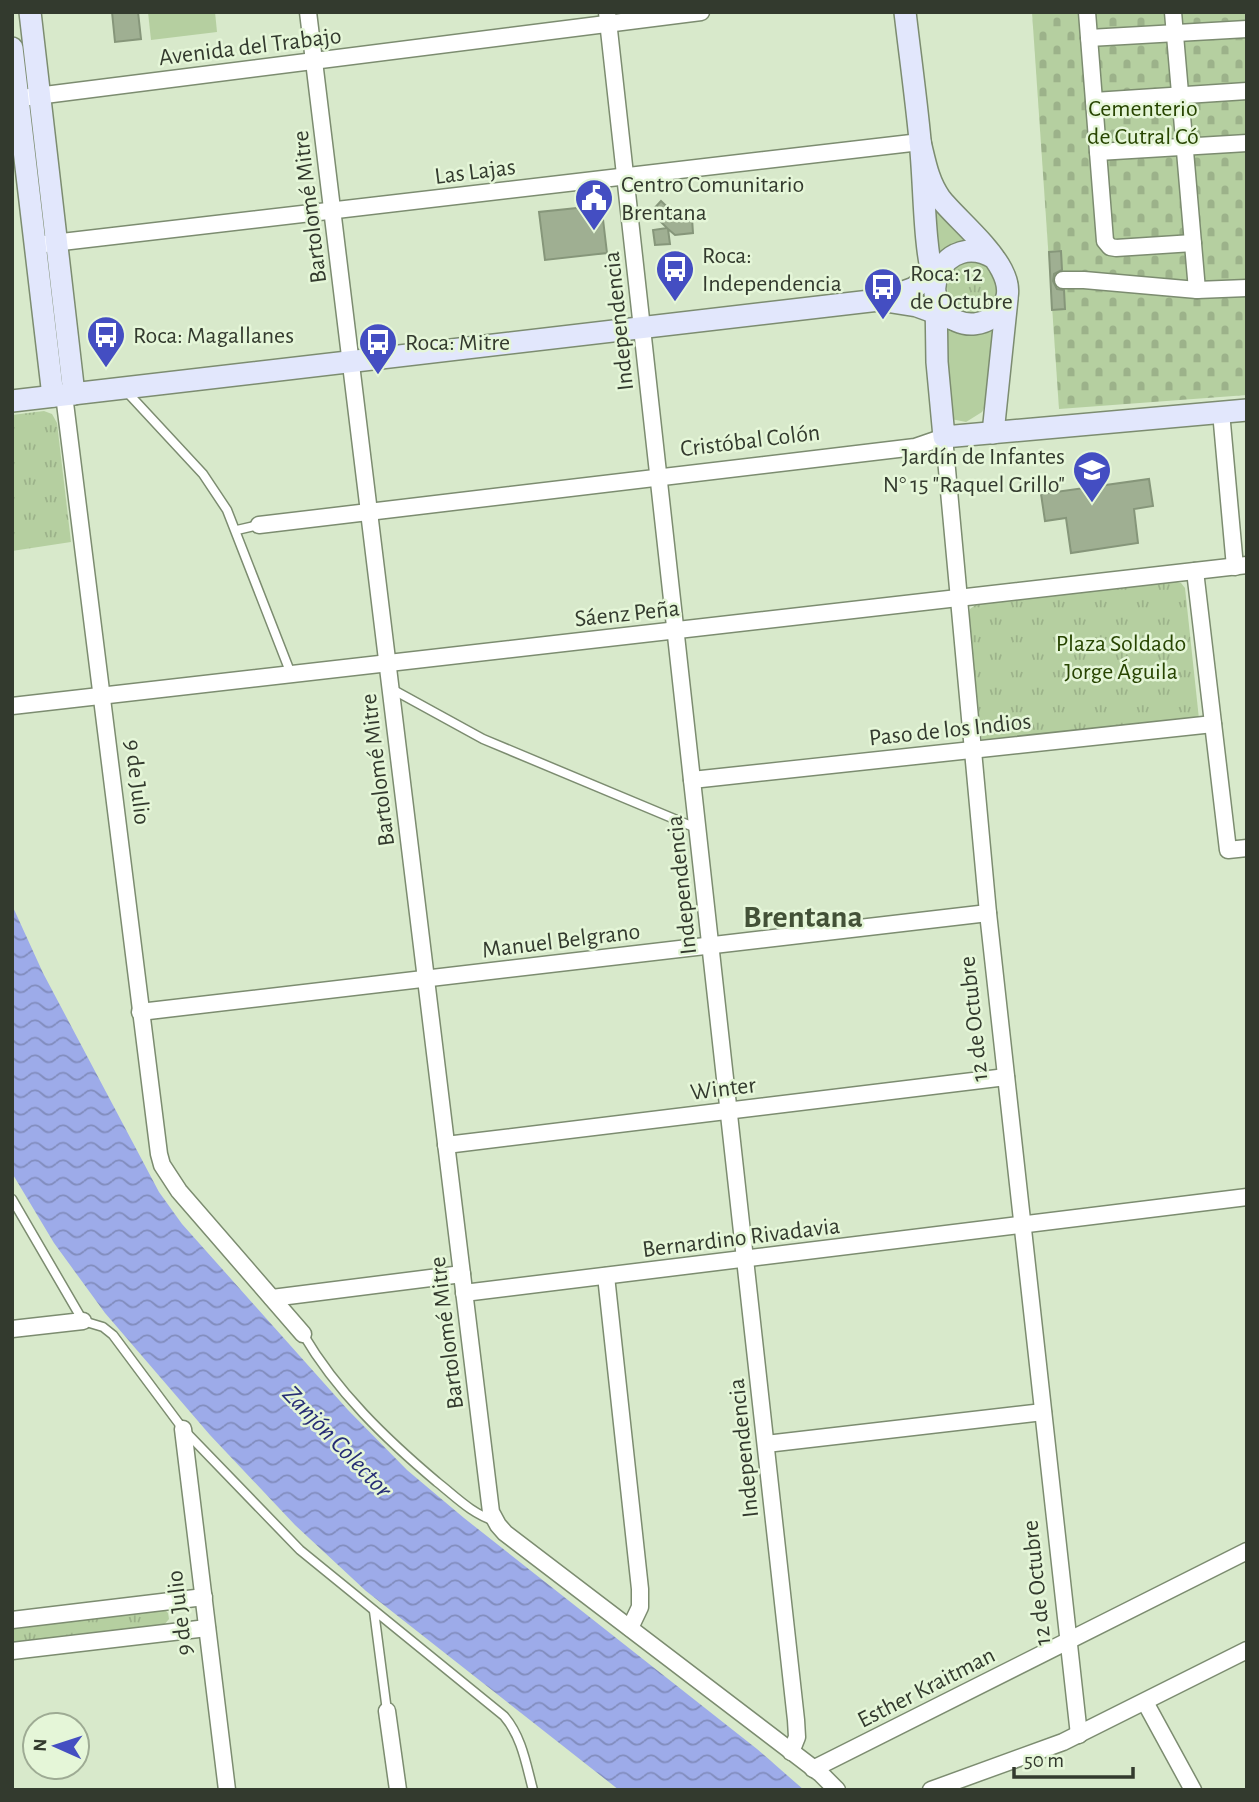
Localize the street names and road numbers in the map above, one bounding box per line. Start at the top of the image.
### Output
street label: Avenida del Trabajo [157,24,343,70]
street label: Bartolomé Mitre [289,129,331,285]
street label: Las Lajas [433,155,517,189]
street label: Independencia [600,250,638,392]
street label: Cristóbal Colón [679,421,821,461]
street label: Sáenz Peña [574,597,681,631]
street label: Bartolomé Mitre [357,692,399,848]
street label: Paso de los Indios [868,710,1032,750]
street label: 9 de Julio [120,738,154,826]
street label: Independencia [663,814,701,956]
street label: Manuel Belgrano [481,919,641,963]
street label: 12 de Octubre [955,955,993,1083]
street label: Winter [689,1073,757,1105]
street label: Bernardino Rivadavia [641,1214,841,1262]
street label: Bartolomé Mitre [426,1255,468,1411]
street label: Independencia [725,1377,763,1519]
street label: 12 de Octubre [1018,1519,1056,1647]
street label: 9 de Julio [163,1569,197,1657]
street label: Esther Kraitman [854,1643,999,1733]

